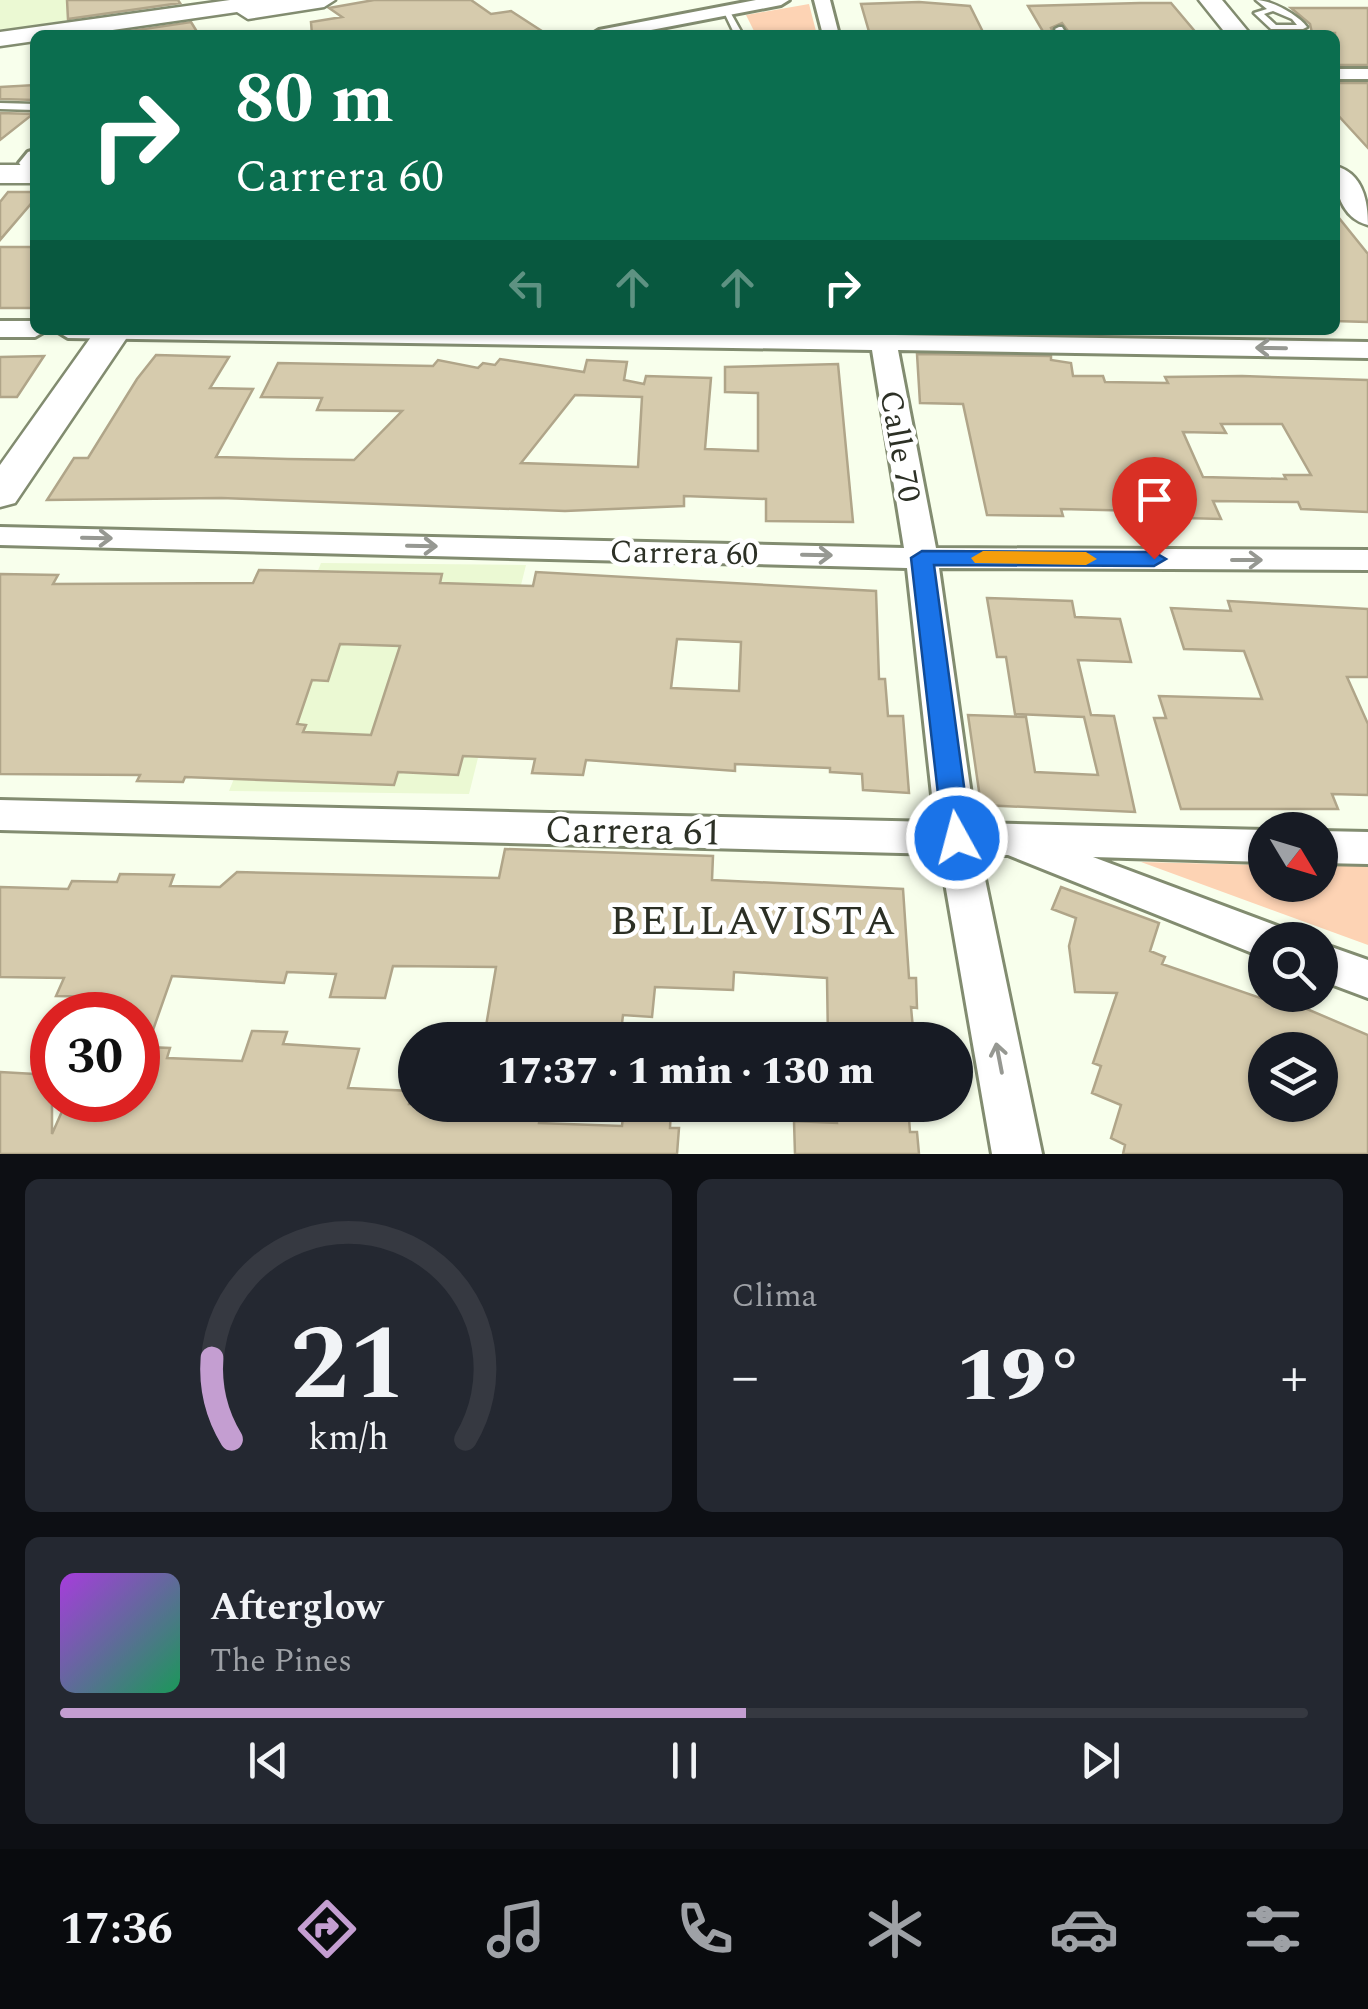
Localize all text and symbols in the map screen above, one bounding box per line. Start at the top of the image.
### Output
text: 80 m [235,47,394,153]
icon: right [70,70,200,200]
text: Carrera 60 [235,143,444,212]
icon: left [500,260,555,315]
icon: ahead [605,260,660,315]
icon: ahead [710,260,765,315]
icon: right [815,260,870,315]
one-way arrow [1255,339,1287,358]
street label: Calle 70 [866,386,933,506]
pin [1112,457,1197,560]
icon: arrive [1127,472,1182,527]
street label: Carrera 60 [609,528,759,579]
one-way arrow [81,529,113,548]
one-way arrow [406,536,438,556]
one-way arrow [801,546,833,565]
one-way arrow [1231,550,1263,569]
position arrow [905,786,1009,890]
street label: Carrera 61 [544,801,722,863]
north arrow [1248,812,1338,902]
map controls [1248,812,1338,1122]
district label: BELLAVISTA [610,890,898,953]
button: search [1248,922,1338,1012]
speed limit sign: 30 [30,992,160,1122]
button: layers [1248,1032,1338,1122]
text: 17:37 · 1 min · 130 m [497,1043,874,1101]
one-way arrow [988,1043,1007,1075]
text: Clima [732,1272,817,1321]
text: 21 [290,1287,407,1445]
text: 19° [956,1320,1084,1434]
text: − [732,1336,759,1419]
text: + [1280,1336,1308,1419]
text: km/h [308,1411,388,1466]
text: Afterglow [210,1579,383,1637]
text: The Pines [210,1637,352,1686]
icon: previous [241,1733,296,1788]
icon: pause [657,1733,712,1788]
icon: next [1073,1733,1128,1788]
icon: directions [292,1894,362,1964]
icon: music [481,1894,551,1964]
icon: phone [670,1894,740,1964]
icon: climate [860,1894,930,1964]
icon: car [1049,1894,1119,1964]
icon: filters [1238,1894,1308,1964]
text: 17:36 [60,1895,173,1964]

